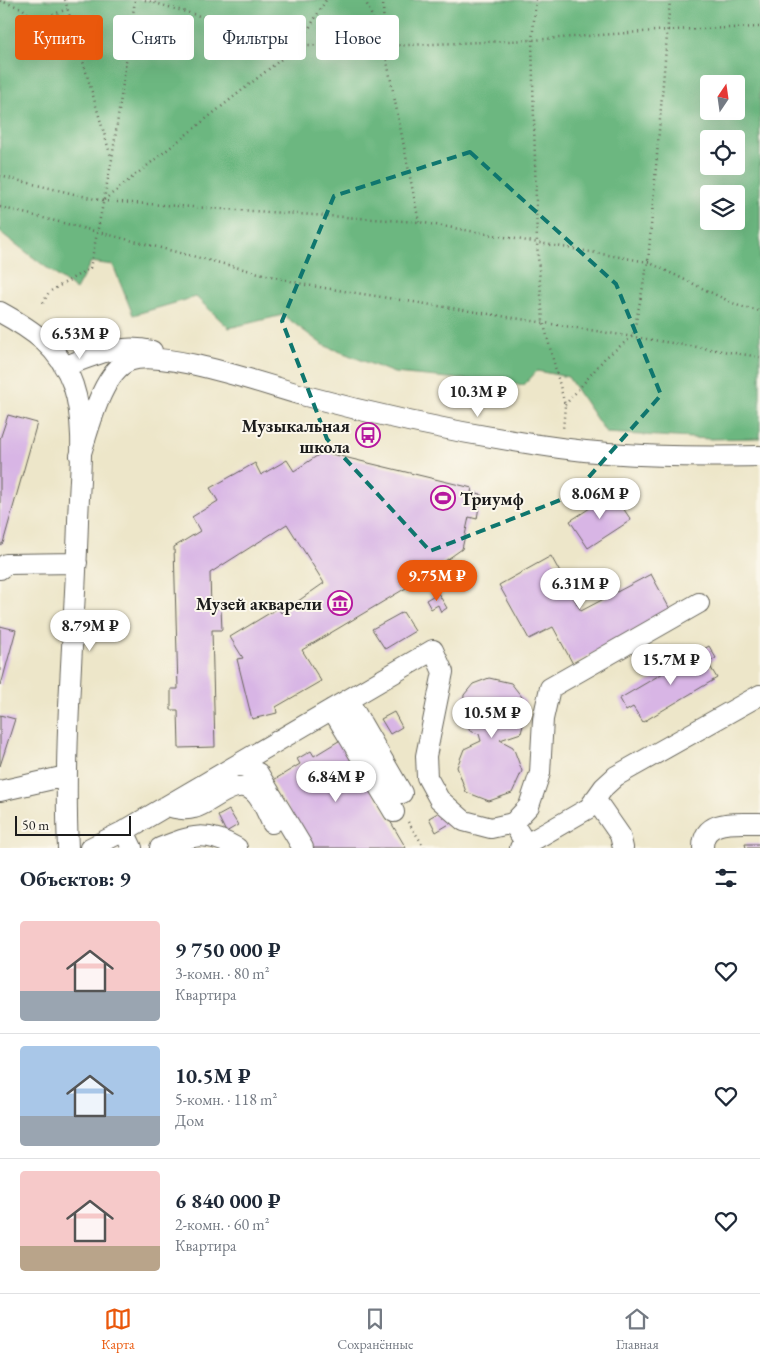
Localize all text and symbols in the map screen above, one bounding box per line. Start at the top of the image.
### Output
chip: Купить [15,15,103,60]
chip: Снять [113,15,194,60]
chip: Фильтры [204,15,306,60]
chip: Новое [316,15,399,60]
north arrow [700,75,745,120]
map controls [700,75,745,230]
button: locate [700,130,745,175]
button: layers [700,185,745,230]
pin: 6.53M ₽ [34,318,126,360]
text: 6.53M ₽ [51,323,109,344]
pin: 10.3M ₽ [432,376,524,418]
text: 10.3M ₽ [449,381,507,402]
place label: Музыкальная школа [241,414,350,458]
bus stop icon: Музыкальная школа [355,422,381,448]
pin: 8.06M ₽ [554,478,646,520]
text: 8.06M ₽ [571,483,629,504]
sports icon: Триумф [430,485,456,511]
place label: Триумф [460,487,524,510]
pin: 9.75M ₽ [391,560,483,602]
text: 9.75M ₽ [408,565,466,586]
pin: 6.31M ₽ [534,568,626,610]
text: 6.31M ₽ [551,573,609,594]
museum icon: Музей акварели [327,590,353,616]
place label: Музей акварели [196,592,322,615]
pin: 8.79M ₽ [44,610,136,652]
text: 8.79M ₽ [61,615,119,636]
pin: 15.7M ₽ [625,644,717,686]
text: 15.7M ₽ [642,649,700,670]
pin: 10.5M ₽ [446,696,538,739]
text: 10.5M ₽ [463,702,521,723]
pin: 6.84M ₽ [290,760,382,803]
text: 6.84M ₽ [307,766,365,787]
scale bar [15,813,131,836]
text: 50 m [22,816,49,834]
icon: filters [712,864,740,892]
text: Объектов: 9 [20,865,131,892]
text: 9 750 000 ₽ [175,936,281,963]
icon: home [60,941,120,1001]
icon: heart [712,957,740,985]
text: 3-комн. · 80 m² [175,963,270,984]
text: Квартира [175,984,236,1005]
text: 10.5M ₽ [175,1062,251,1089]
icon: home [60,1066,120,1126]
icon: heart [712,1082,740,1110]
text: 5-комн. · 118 m² [175,1089,277,1110]
text: Дом [175,1110,204,1131]
text: 6 840 000 ₽ [175,1187,281,1214]
icon: home [60,1191,120,1251]
icon: heart [712,1207,740,1235]
text: 2-комн. · 60 m² [175,1214,270,1235]
text: Квартира [175,1235,236,1256]
tab: Карта [101,1305,135,1353]
tab: Сохранённые [337,1305,414,1353]
tab: Главная [616,1305,659,1353]

